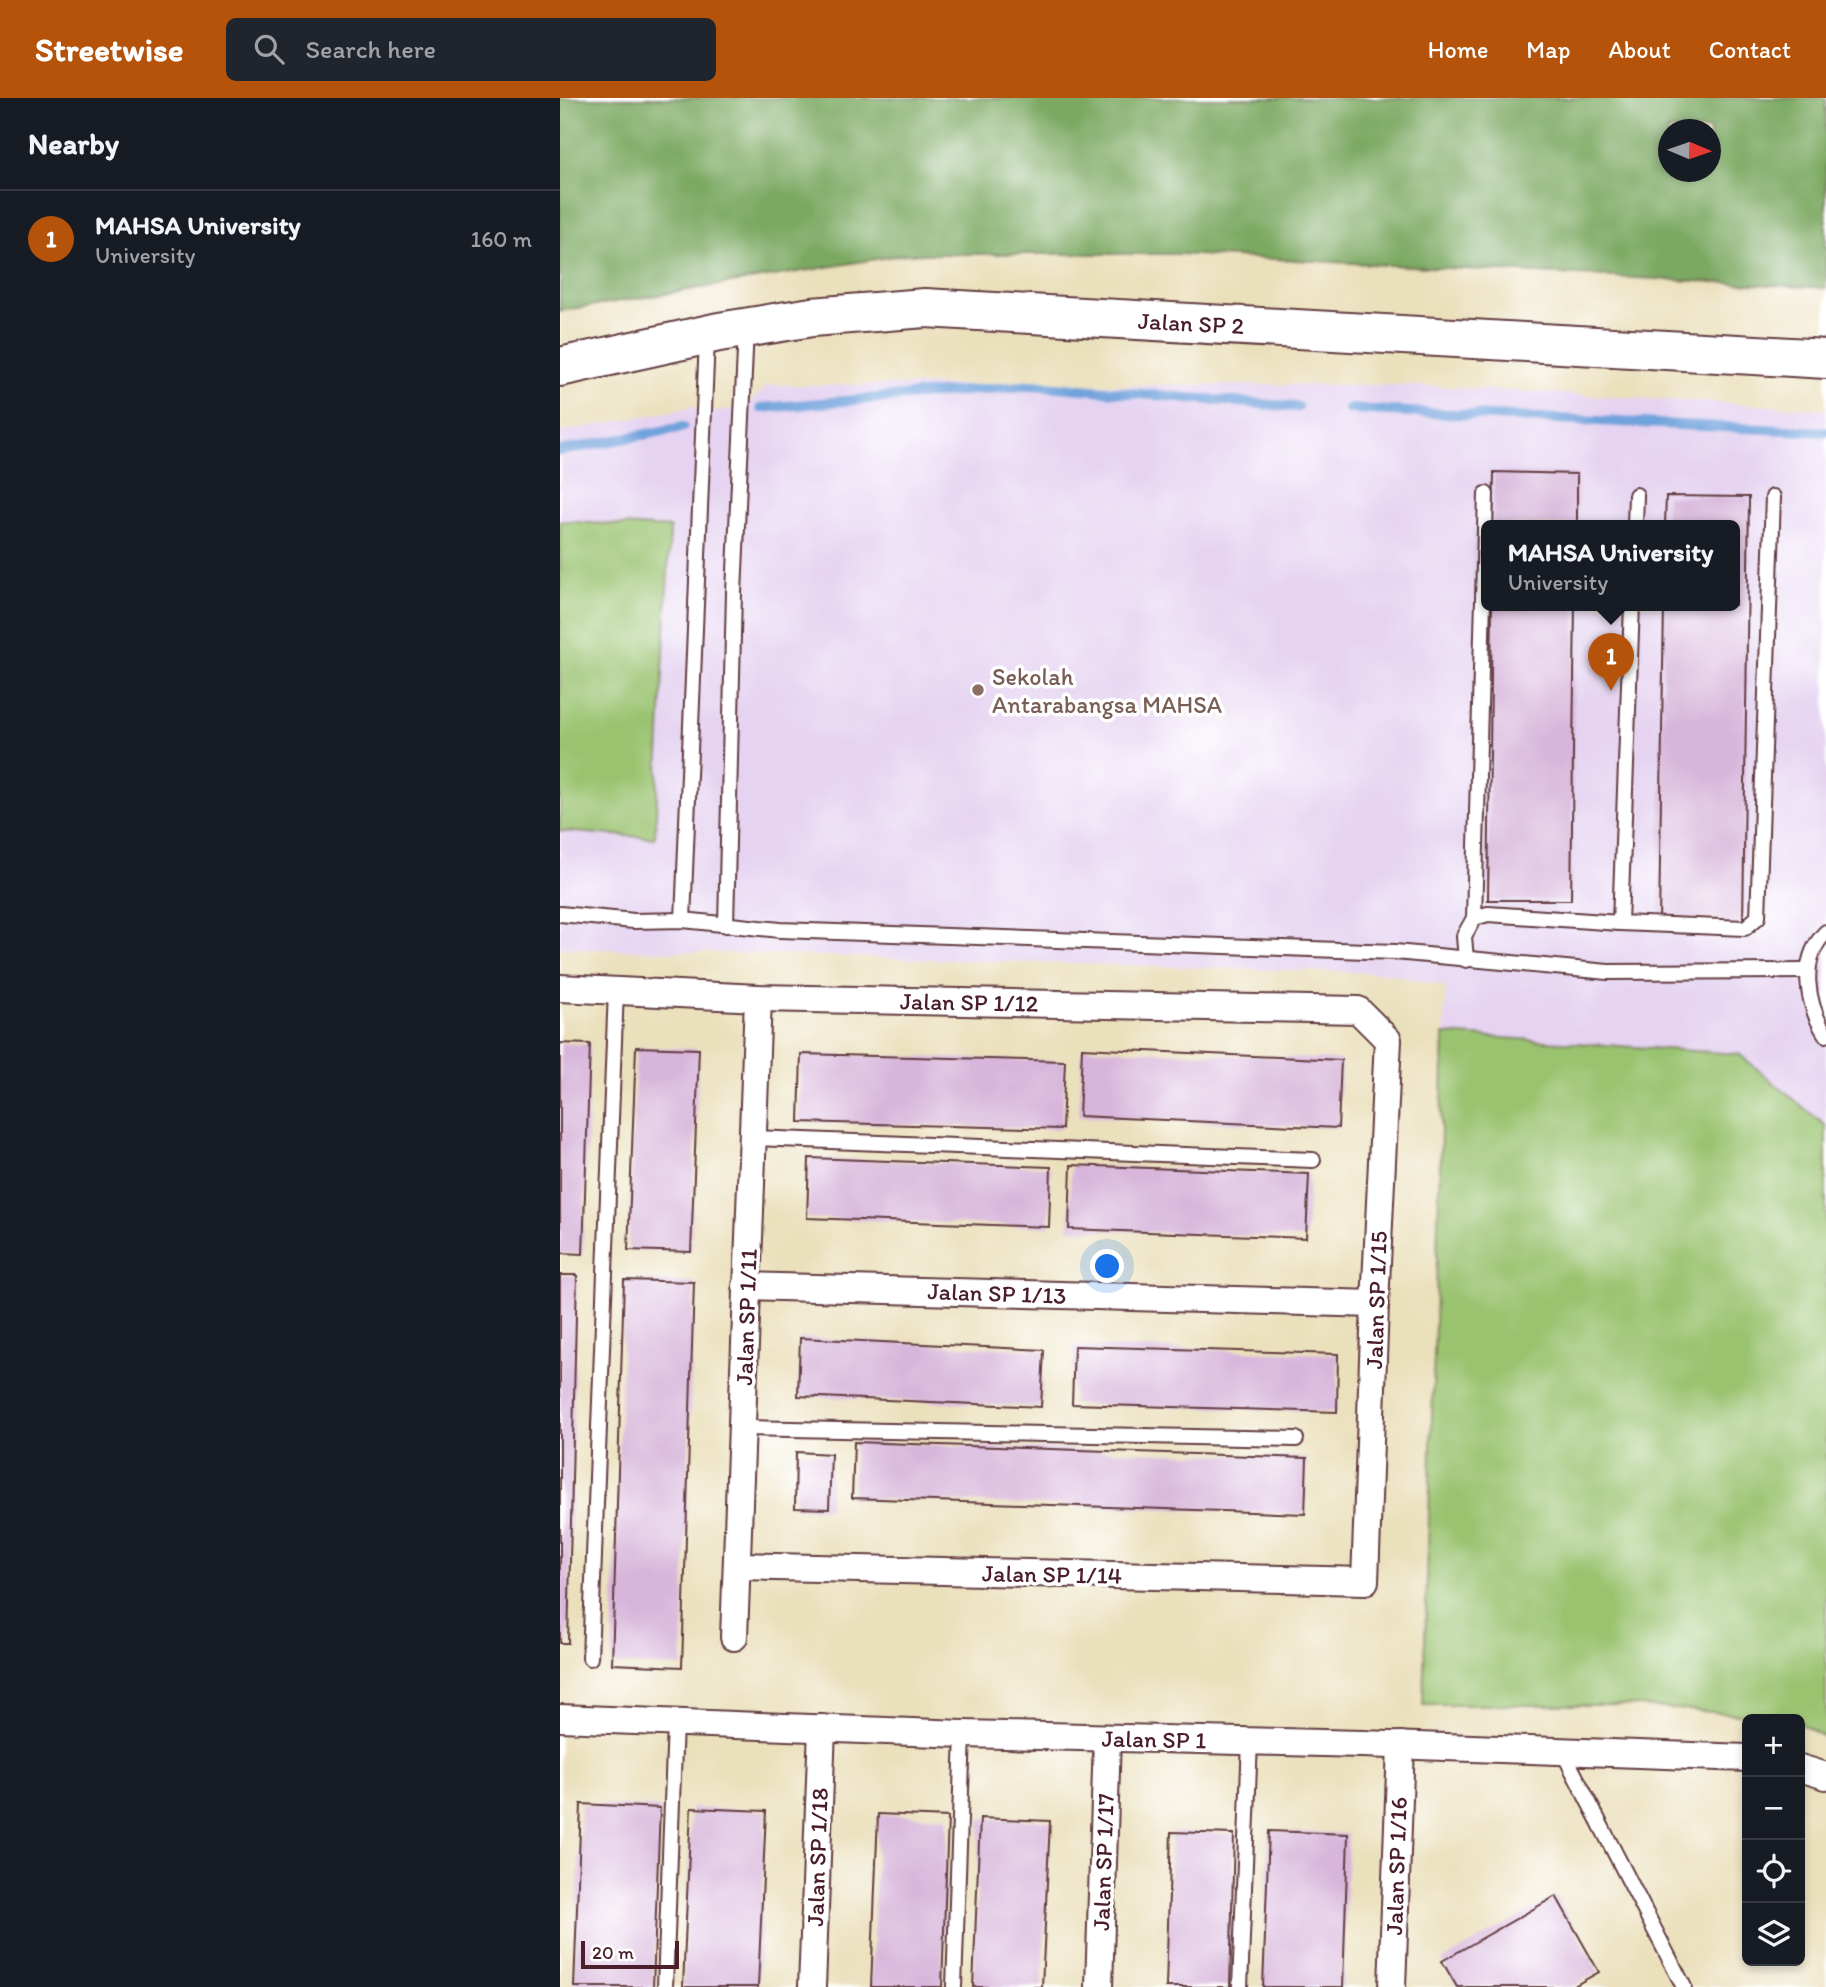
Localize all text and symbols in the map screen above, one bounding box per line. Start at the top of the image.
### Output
search box [226,18,716,81]
text: Streetwise [35,30,184,69]
icon: search [250,30,288,68]
text: Search here [306,33,436,65]
text: Home [1428,35,1488,64]
text: Map [1526,35,1570,64]
text: About [1608,35,1671,64]
text: Contact [1709,35,1791,64]
north arrow [1658,119,1721,182]
text: Nearby [28,125,119,162]
text: MAHSA University [95,209,301,241]
text: 1 [46,225,56,253]
text: 160 m [470,225,532,253]
text: University [95,241,195,269]
street label: Jalan SP 2 [1137,306,1245,340]
popup [1481,520,1740,611]
text: MAHSA University [1508,536,1713,568]
text: University [1508,568,1608,596]
pin: 1 [1588,633,1634,691]
place label: Sekolah Antarabangsa MAHSA [992,662,1222,719]
marker: Sekolah Antarabangsa MAHSA [970,682,986,698]
street label: Jalan SP 1/12 [900,986,1039,1018]
street label: Jalan SP 1/15 [1359,1230,1393,1370]
street label: Jalan SP 1/11 [729,1248,763,1386]
your location [1090,1249,1124,1283]
street label: Jalan SP 1/13 [927,1276,1067,1310]
street label: Jalan SP 1/14 [982,1558,1122,1590]
map controls [1742,1714,1805,1966]
button: + [1742,1714,1805,1777]
street label: Jalan SP 1 [1101,1724,1207,1754]
button: − [1742,1777,1805,1840]
street label: Jalan SP 1/18 [800,1787,834,1927]
street label: Jalan SP 1/17 [1086,1793,1120,1931]
street label: Jalan SP 1/16 [1379,1796,1413,1936]
button: locate [1742,1840,1805,1903]
button: layers [1742,1903,1805,1966]
scale bar [581,1938,679,1970]
text: 20 m [592,1941,634,1964]

